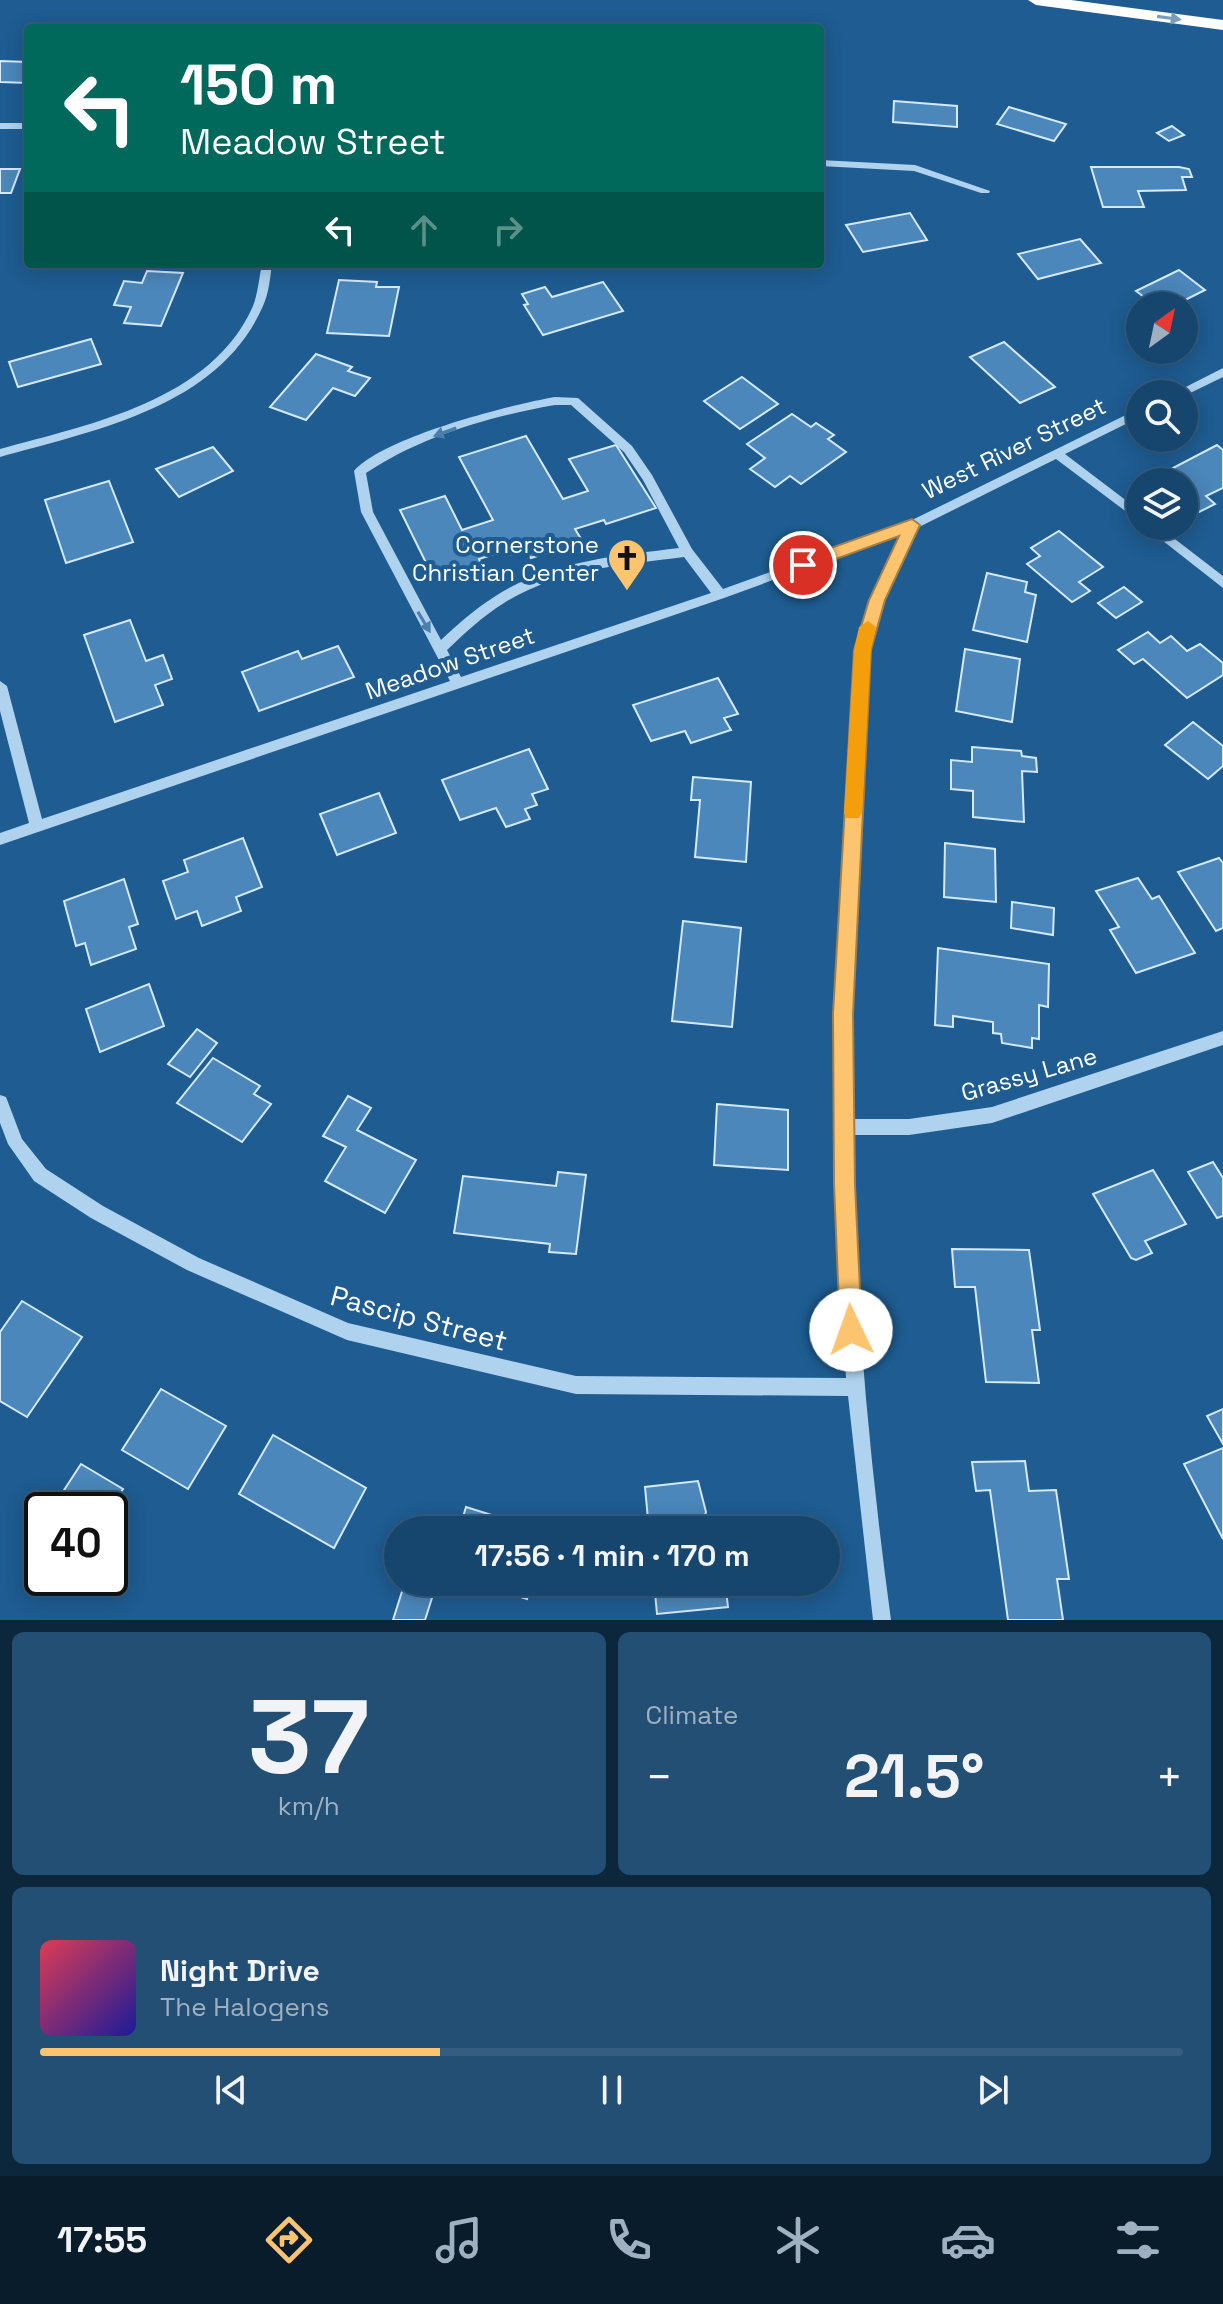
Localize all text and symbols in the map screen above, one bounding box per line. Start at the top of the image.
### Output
one-way arrow [1157,12,1182,25]
text: 150 m [180,49,337,120]
icon: left [48,56,152,160]
text: Meadow Street [180,119,446,165]
icon: left [318,208,362,252]
icon: ahead [402,208,446,252]
icon: right [486,208,530,252]
north arrow [1126,292,1198,364]
map controls [1126,292,1198,540]
button: search [1126,380,1198,452]
street label: West River Street [917,390,1111,506]
one-way arrow [433,426,457,439]
button: layers [1126,468,1198,540]
place label: Cornerstone Christian Center [412,529,599,588]
pin [769,531,837,599]
church icon: Cornerstone Christian Center [606,537,648,592]
icon: arrive [781,543,825,587]
one-way arrow [417,611,431,633]
street label: Meadow Street [361,619,539,707]
street label: Grassy Lane [957,1040,1101,1108]
street label: Pascip Street [327,1277,511,1359]
position arrow [809,1288,893,1372]
speed limit sign: 40 [24,1492,128,1596]
text: 17:56 · 1 min · 170 m [474,1536,750,1575]
text: 37 [248,1671,369,1803]
text: Climate [646,1698,738,1732]
text: 21.5° [844,1738,984,1815]
text: − [646,1749,673,1805]
text: + [1156,1749,1183,1805]
text: km/h [278,1789,340,1823]
text: Night Drive [160,1951,320,1990]
text: The Halogens [160,1990,329,2024]
icon: previous [209,2068,253,2112]
icon: pause [590,2068,634,2112]
icon: next [971,2068,1015,2112]
icon: directions [261,2212,317,2268]
icon: music [431,2212,487,2268]
icon: phone [601,2212,657,2268]
icon: climate [770,2212,826,2268]
icon: car [940,2212,996,2268]
icon: filters [1110,2212,1166,2268]
text: 17:55 [57,2217,147,2263]

